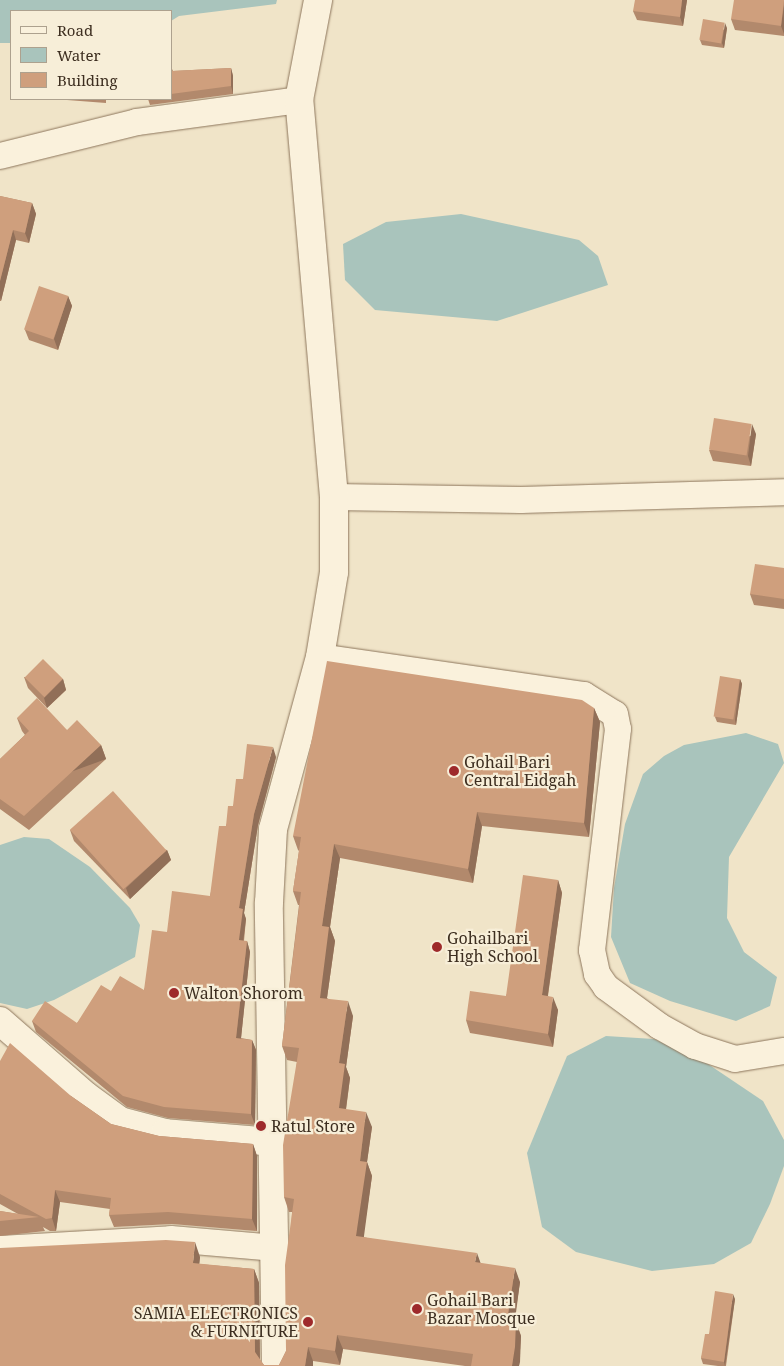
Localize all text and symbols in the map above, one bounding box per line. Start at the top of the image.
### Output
legend [10,10,172,100]
text: Road [57,20,93,40]
text: Water [57,45,100,65]
text: Building [57,70,118,90]
place label: Gohail Bari Central Eidgah [464,752,576,790]
marker: Gohail Bari Central Eidgah [448,765,460,777]
place label: Gohailbari High School [447,928,538,966]
marker: Gohailbari High School [431,941,443,953]
place label: Walton Shorom [184,983,303,1003]
marker: Walton Shorom [168,987,180,999]
place label: Ratul Store [271,1116,355,1136]
marker: Ratul Store [255,1120,267,1132]
place label: Gohail Bari Bazar Mosque [427,1290,535,1328]
place label: SAMIA ELECTRONICS & FURNITURE [134,1303,298,1341]
marker: Gohail Bari Bazar Mosque [411,1303,423,1315]
marker: SAMIA ELECTRONICS & FURNITURE [302,1316,314,1328]

